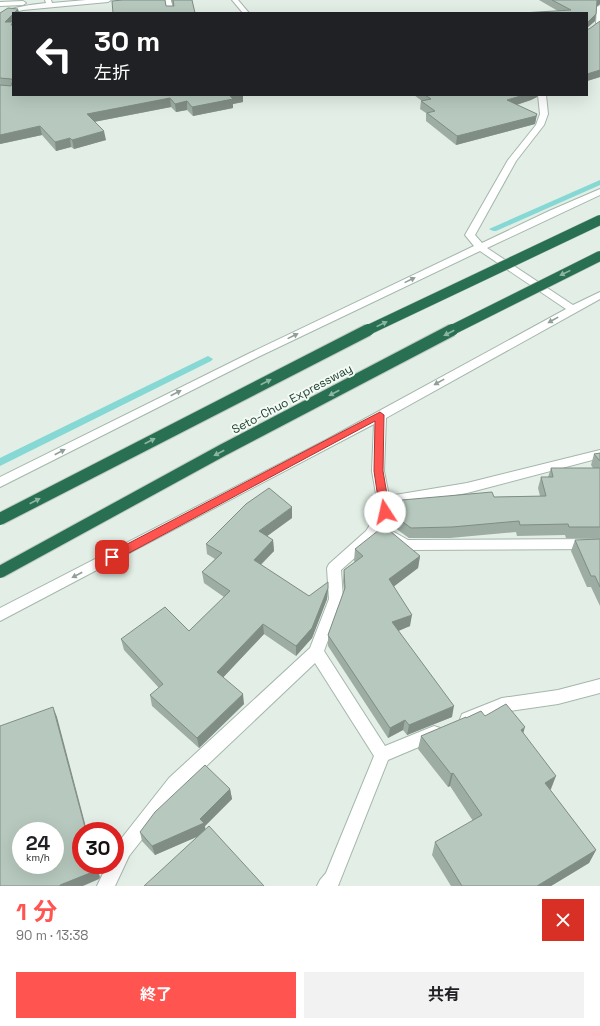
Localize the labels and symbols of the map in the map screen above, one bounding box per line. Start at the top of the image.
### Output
one-way arrow [559,270,571,277]
one-way arrow [404,277,416,283]
one-way arrow [547,316,559,323]
one-way arrow [376,321,388,327]
one-way arrow [444,330,455,336]
one-way arrow [287,333,298,339]
street label: Seto-Chuo Expressway [229,360,355,438]
one-way arrow [260,379,272,386]
one-way arrow [433,379,445,386]
one-way arrow [328,389,340,396]
one-way arrow [170,390,182,397]
one-way arrow [144,438,156,445]
one-way arrow [54,448,66,455]
one-way arrow [213,450,225,457]
position arrow [364,491,406,533]
one-way arrow [29,498,40,504]
pin [95,540,129,574]
one-way arrow [72,572,83,579]
speed limit sign: 30 [72,822,124,874]

